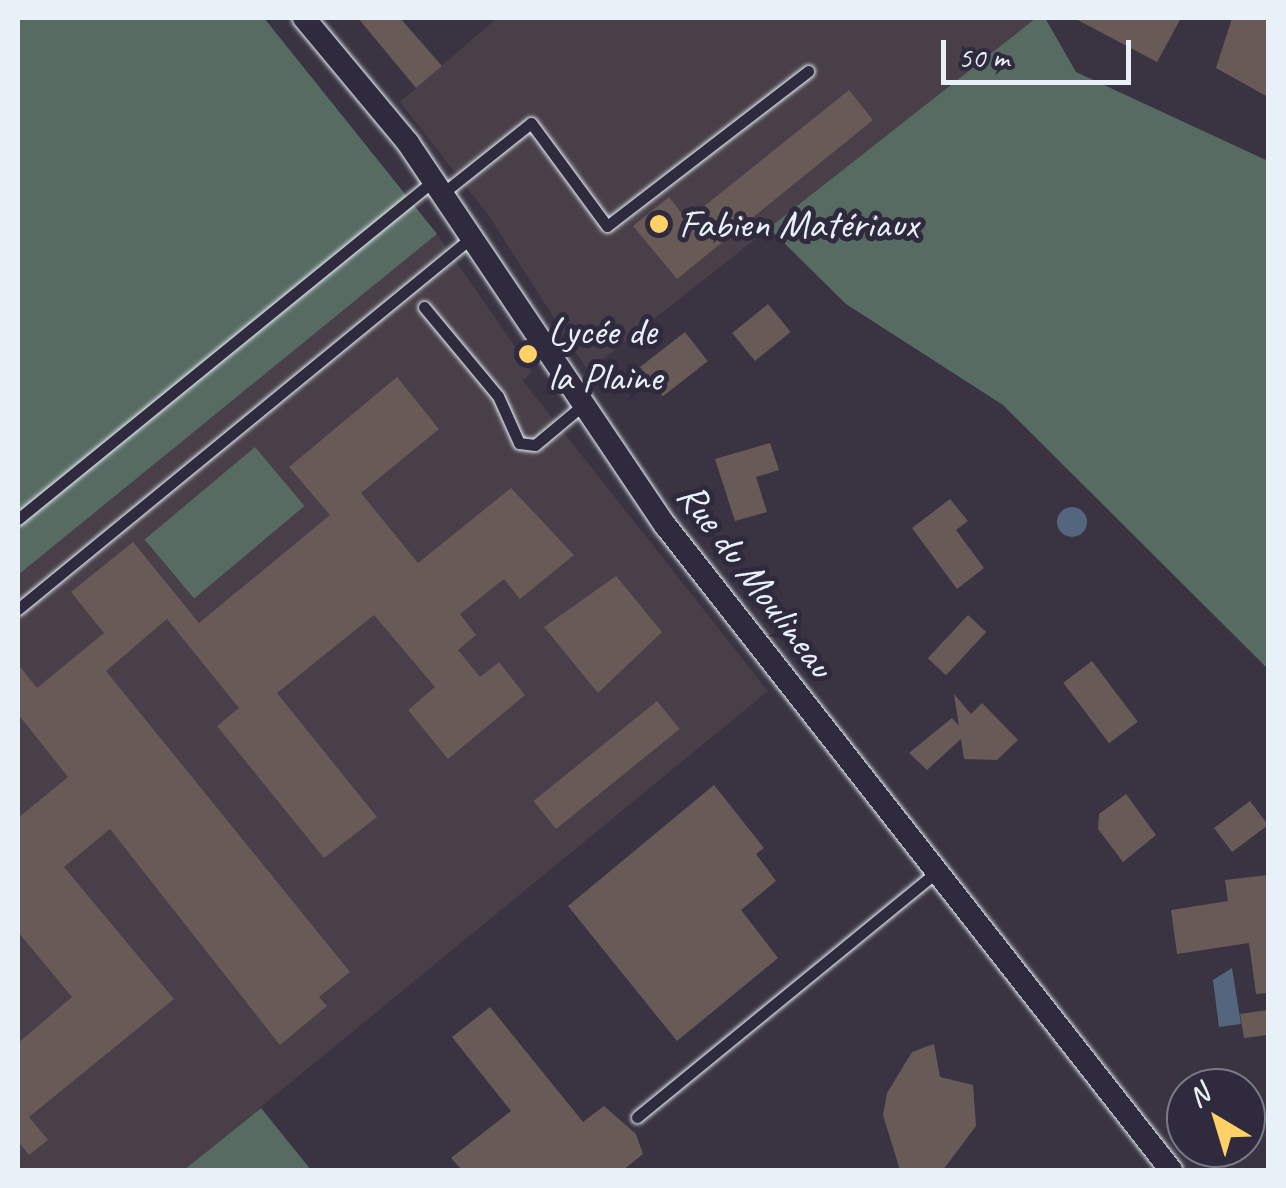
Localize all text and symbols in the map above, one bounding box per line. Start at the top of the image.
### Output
scale bar [946,20,1136,82]
text: 50 m [958,38,1009,76]
place label: Fabien Matériaux [679,200,918,248]
marker: Fabien Matériaux [648,213,670,235]
place label: Lycée de la Plaine [548,307,664,401]
marker: Lycée de la Plaine [517,343,539,365]
street label: Rue du Moulineau [667,473,845,687]
north arrow [1166,1068,1266,1168]
text: N [1181,1076,1216,1115]

